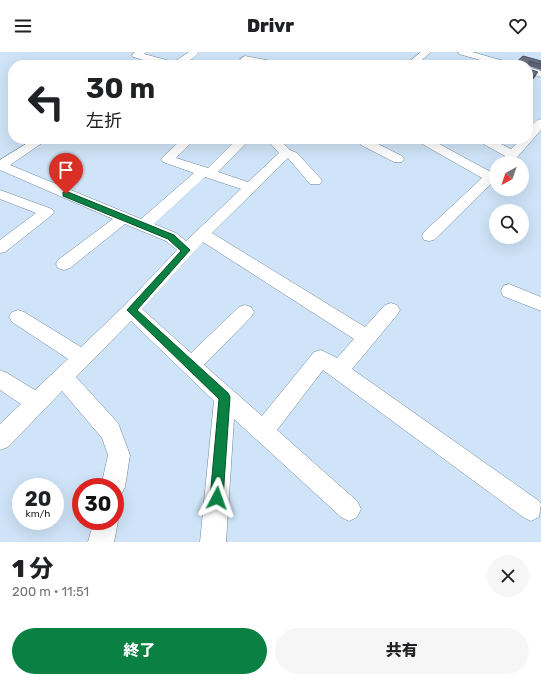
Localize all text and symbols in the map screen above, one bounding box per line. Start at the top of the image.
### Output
icon: menu [12,15,34,37]
text: Drivr [247,15,294,37]
icon: heart [507,15,529,37]
text: 30 m [86,72,155,105]
icon: left [20,76,72,128]
text: 左折 [86,110,122,132]
pin [49,153,83,194]
north arrow [489,156,529,196]
map controls [489,156,529,244]
icon: arrive [55,159,77,181]
button: search [489,204,529,244]
position arrow [196,477,238,519]
speed limit sign: 30 [72,478,124,530]
text: 20 [25,487,51,511]
text: km/h [26,508,50,520]
text: 1 分 [12,555,53,583]
button: close [487,555,529,597]
text: 200 m · 11:51 [12,584,89,599]
button: 終了 [12,628,267,674]
button: 共有 [275,628,529,674]

